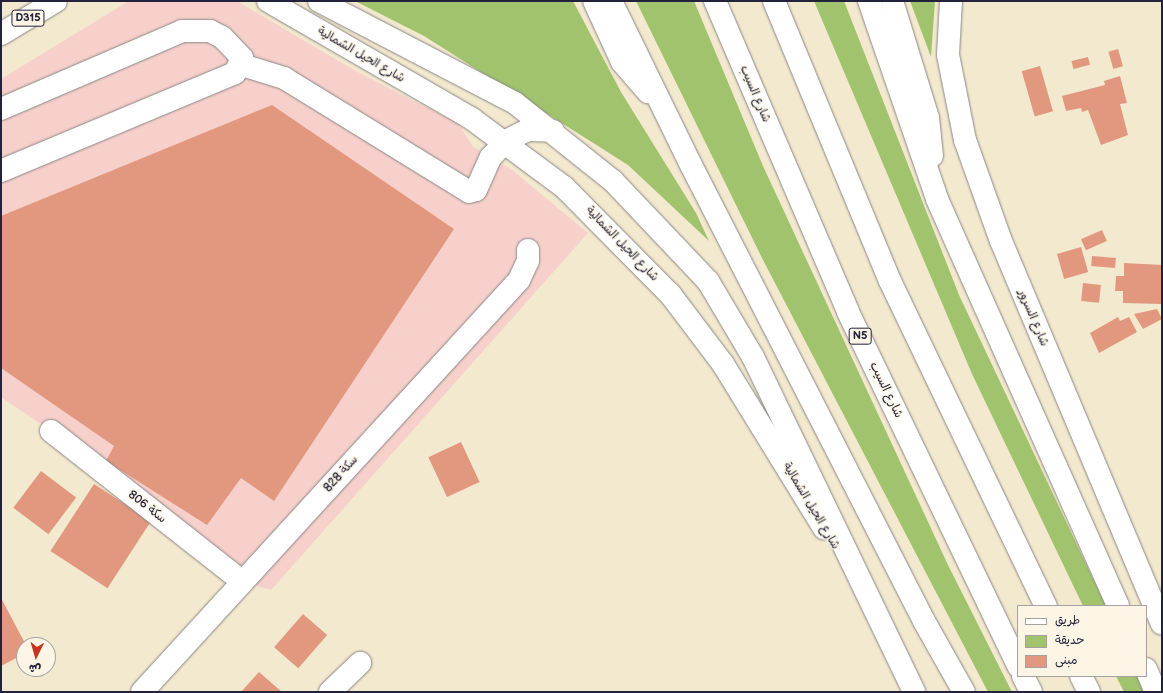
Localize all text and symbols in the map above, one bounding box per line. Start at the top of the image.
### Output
road number: D315 [11,9,45,27]
street label: شارع الحيل الشمالية [315,24,407,86]
street label: شارع السيب [737,63,773,125]
street label: شارع الحيل الشمالية [583,204,661,284]
street label: شارع السرور [1015,287,1051,349]
road number: N5 [848,327,872,345]
street label: شارع السيب [866,360,906,420]
street label: سكة 828 [321,453,361,495]
street label: شارع الحيل الشمالية [779,460,843,552]
street label: سكة 806 [125,488,169,526]
legend [1017,605,1147,677]
text: طريق [1055,613,1080,628]
text: حديقة [1055,633,1084,648]
north arrow [16,637,56,677]
text: مبنى [1055,653,1078,668]
text: ش [28,661,42,675]

